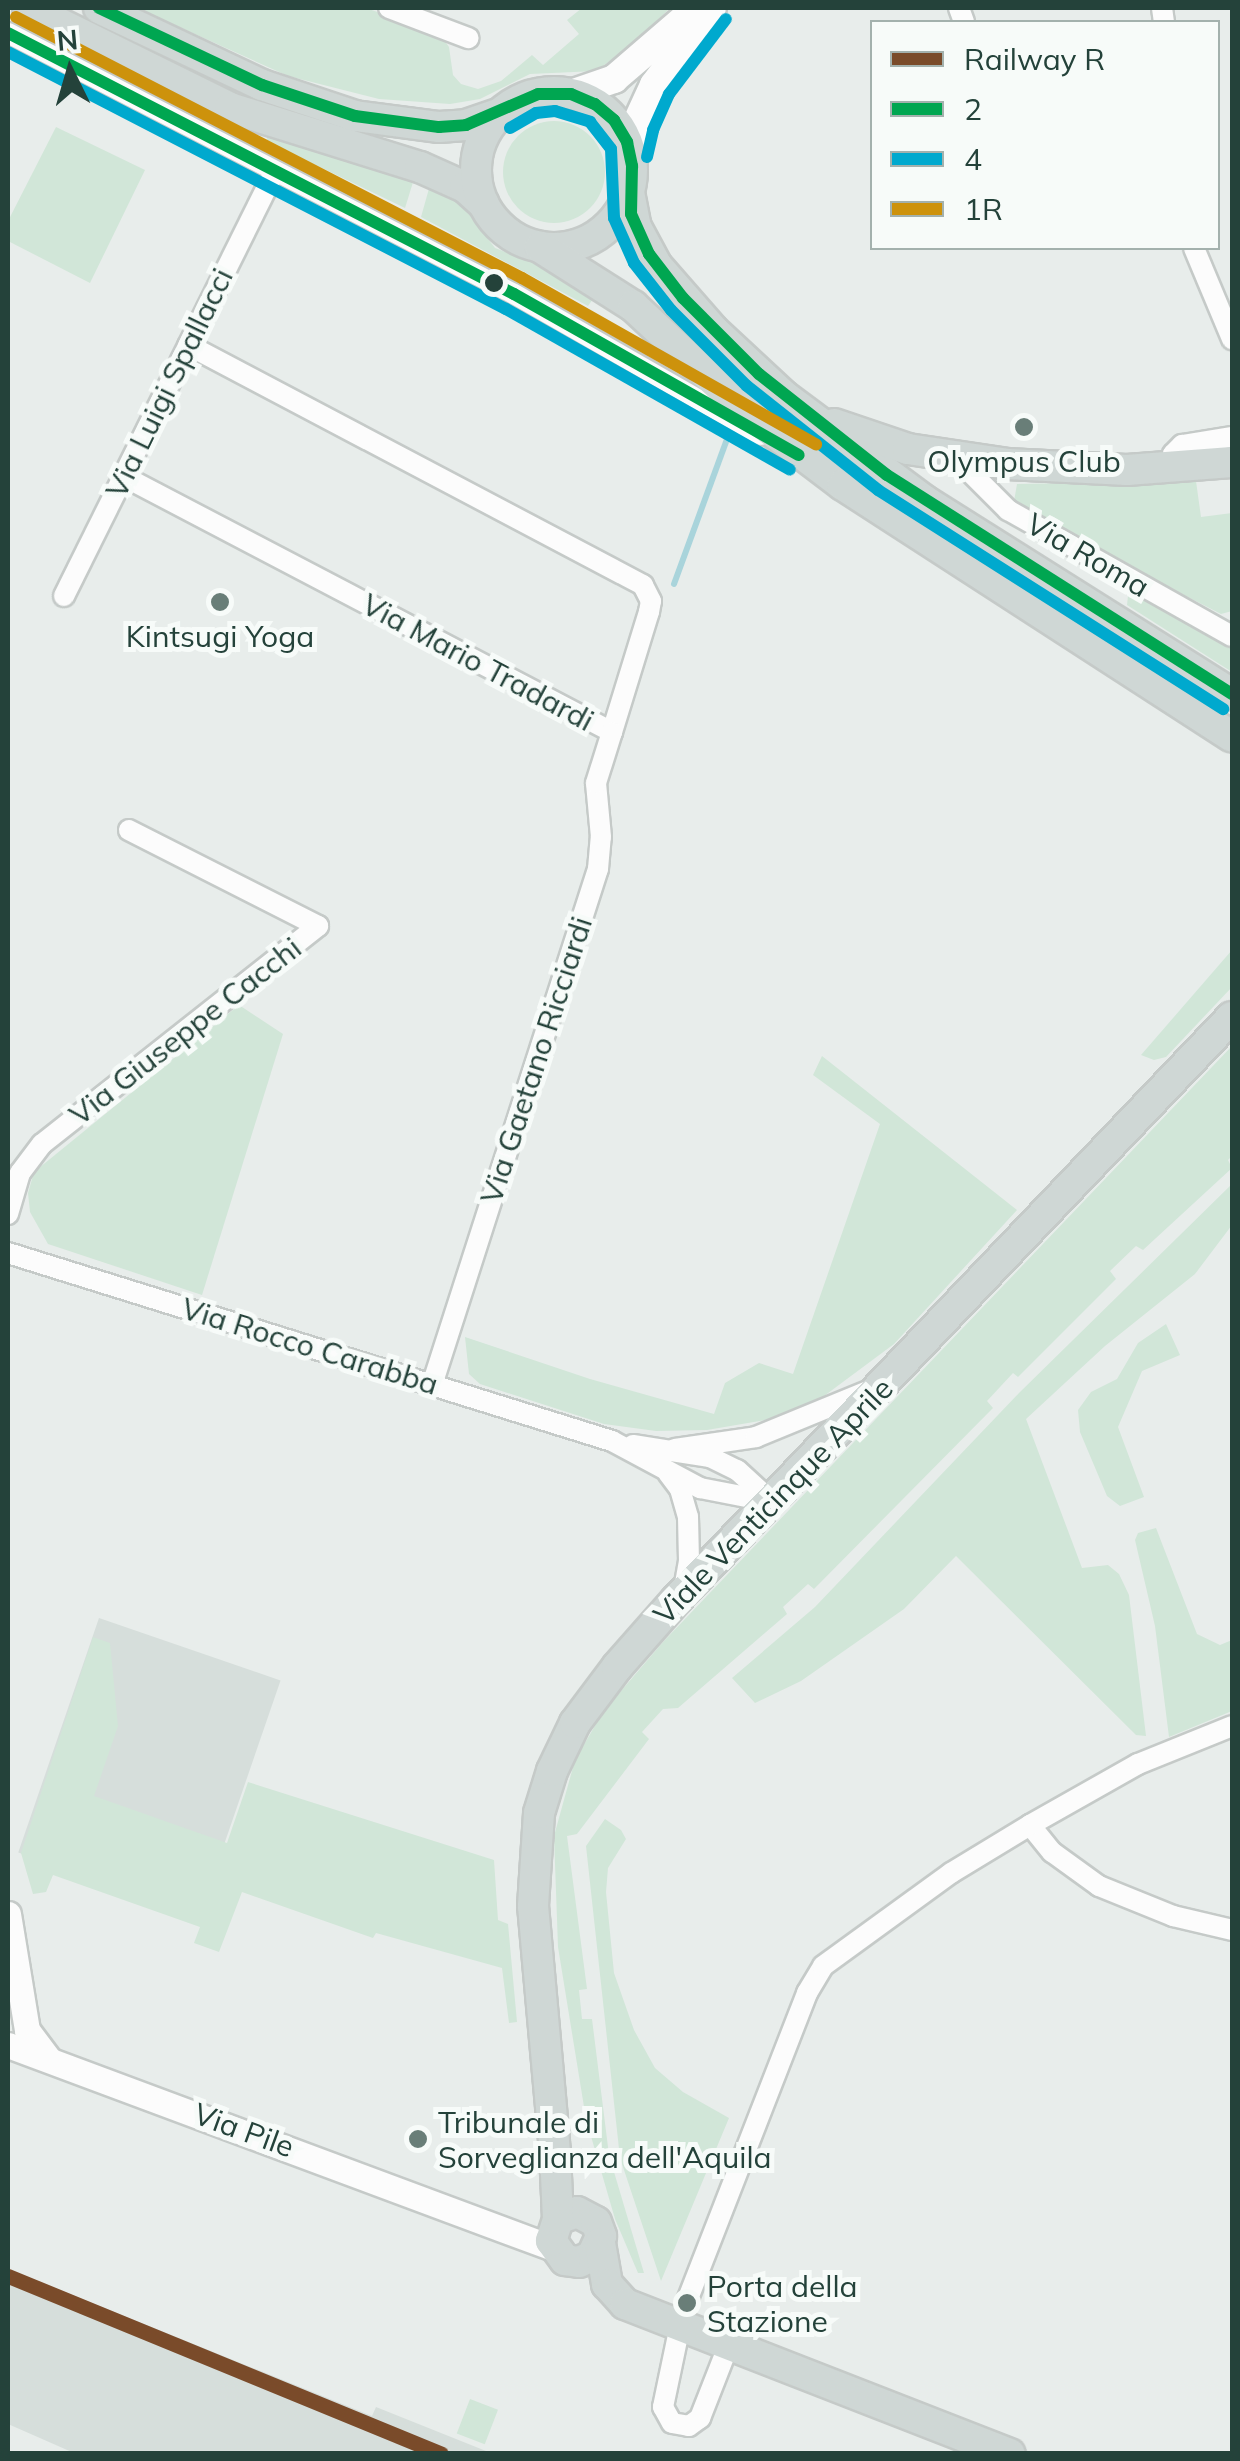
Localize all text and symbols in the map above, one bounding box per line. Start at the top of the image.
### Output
north arrow [20,20,120,120]
legend [870,20,1220,250]
text: N [55,21,79,58]
text: Railway R [964,40,1105,78]
text: 2 [964,90,982,128]
text: 4 [964,140,982,178]
text: 1R [964,190,1003,228]
street label: Via Luigi Spallacci [98,262,240,504]
unlabelled marker [484,273,504,293]
marker: Olympus Club [1013,416,1035,438]
place label: Olympus Club [927,443,1121,479]
street label: Via Roma [1020,505,1156,605]
street label: Via Mario Tradardi [356,586,600,738]
marker: Kintsugi Yoga [209,591,231,613]
place label: Kintsugi Yoga [126,618,314,654]
street label: Via Gaetano Ricciardi [473,912,599,1208]
street label: Via Giuseppe Cacchi [62,929,308,1133]
street label: Via Rocco Carabba [177,1290,443,1402]
street label: Viale Venticinque Aprile [646,1370,900,1632]
street label: Via Pile [189,2095,299,2165]
place label: Tribunale di Sorveglianza dell'Aquila [438,2104,772,2174]
marker: Tribunale di Sorveglianza dell'Aquila [407,2128,429,2150]
place label: Porta della Stazione [707,2268,858,2338]
marker: Porta della Stazione [676,2292,698,2314]

